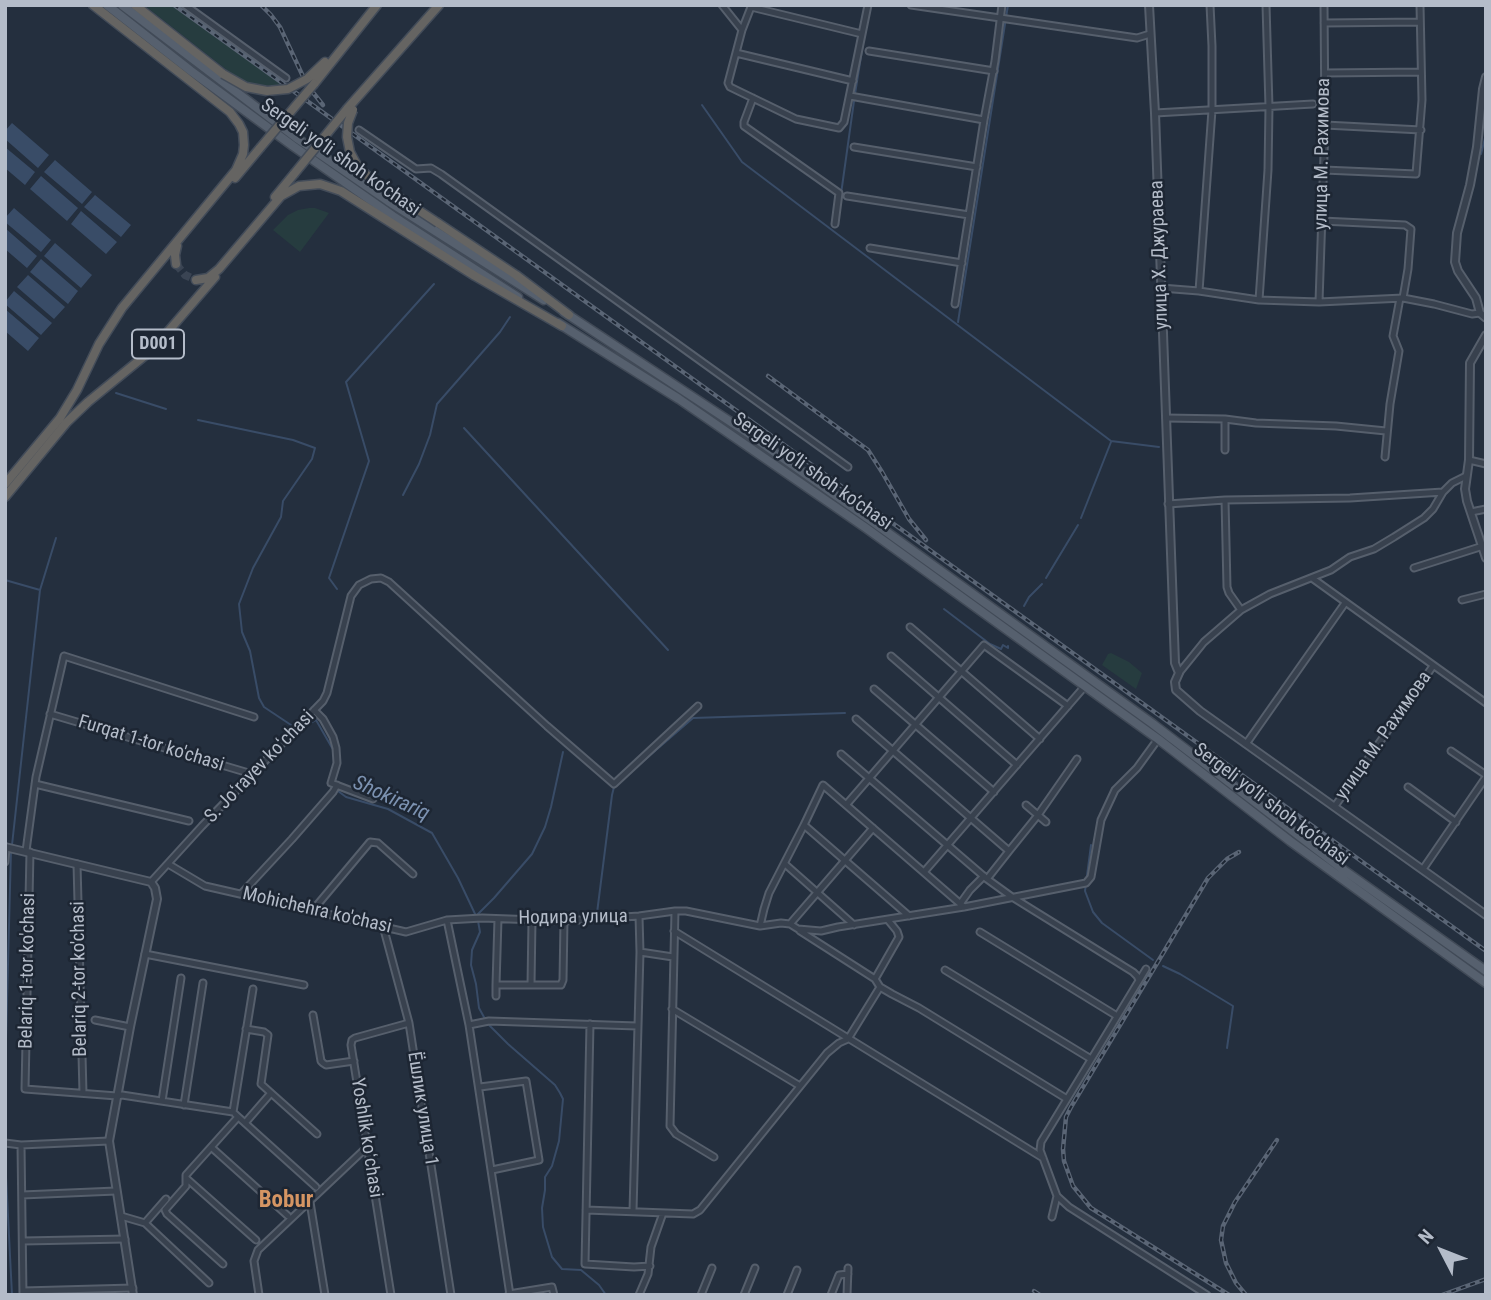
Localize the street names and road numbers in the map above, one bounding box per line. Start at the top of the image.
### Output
street label: улица М. Рахимова [1310,78,1336,230]
street label: Sergeli yo‘li shoh ko‘chasi [256,94,424,222]
street label: улица Х. Джураева [1146,180,1174,330]
road number: D001 [132,330,184,358]
street label: Sergeli yo‘li shoh ko‘chasi [728,408,896,536]
street label: улица М. Рахимова [1331,667,1437,805]
street label: S. Joʻrayev koʻchasi [200,706,320,828]
street label: Furqat 1-tor ko'chasi [75,711,227,777]
street label: Sergeli yo‘li shoh ko‘chasi [1188,739,1354,871]
street label: Mohichehra ko'chasi [240,883,394,939]
street label: Belariq 1-tor ko'chasi [15,893,41,1049]
street label: Belariq 2-tor ko'chasi [67,901,93,1057]
street label: Нодира улица [518,906,628,930]
street label: Ёшлик улица 1 [402,1050,442,1168]
street label: Yoshlik koʻchasi [345,1077,387,1199]

